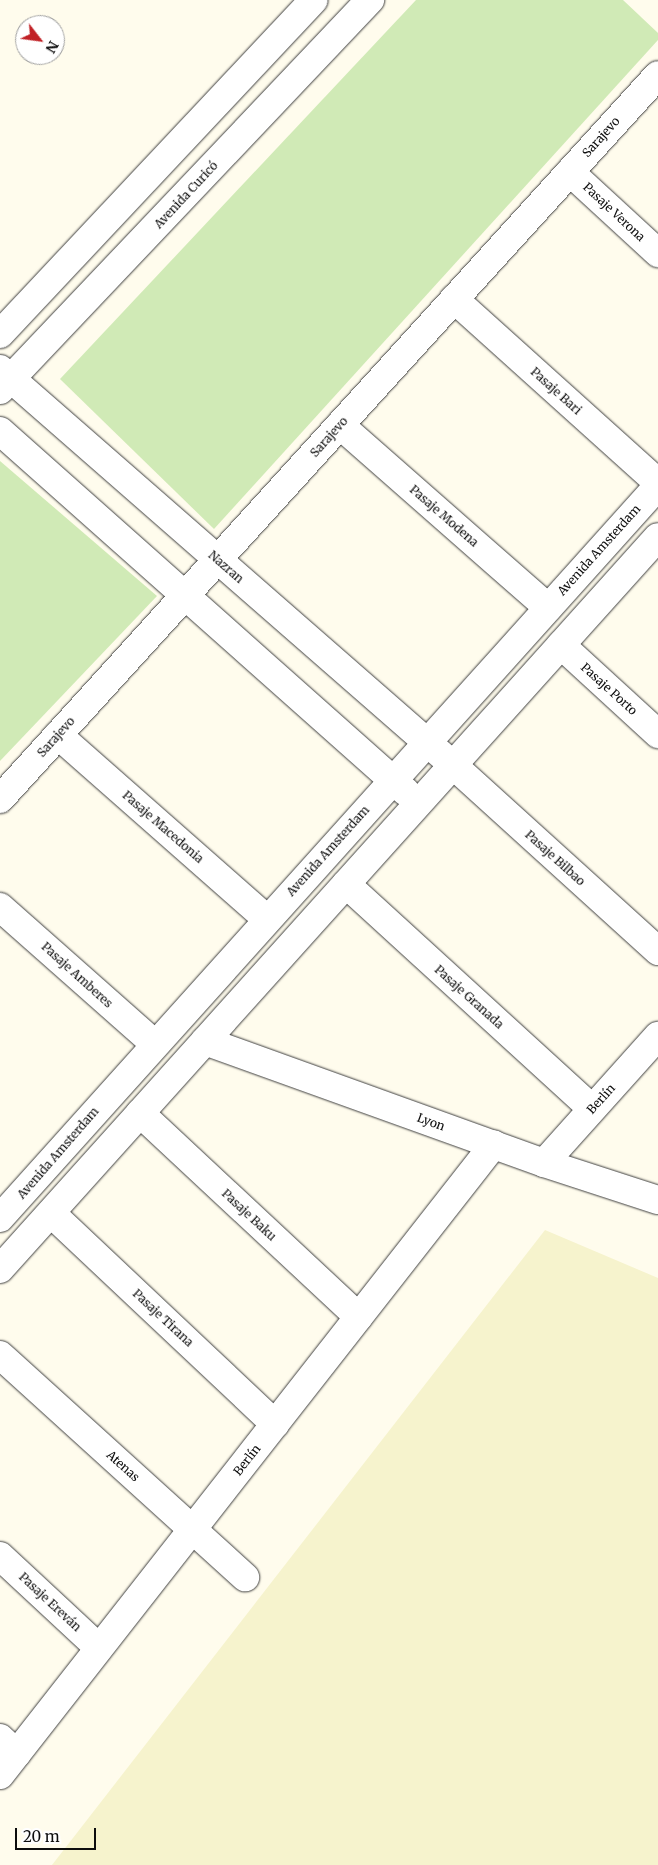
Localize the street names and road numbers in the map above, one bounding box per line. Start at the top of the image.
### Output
street label: Sarajevo [579,114,623,160]
street label: Avenida Curicó [151,158,221,232]
street label: Pasaje Verona [580,180,648,244]
street label: Pasaje Bari [528,364,584,418]
street label: Sarajevo [307,414,351,460]
street label: Pasaje Modena [407,482,481,550]
street label: Avenida Amsterdam [555,502,643,598]
street label: Nazran [206,548,246,586]
street label: Pasaje Porto [578,660,640,718]
street label: Sarajevo [34,714,78,760]
street label: Pasaje Macedonia [120,788,206,866]
street label: Avenida Amsterdam [284,803,372,899]
street label: Pasaje Bilbao [522,827,588,889]
street label: Pasaje Amberes [39,939,115,1011]
street label: Pasaje Granada [432,962,506,1032]
street label: Berlín [584,1081,618,1117]
street label: Avenida Amsterdam [14,1104,102,1202]
street label: Lyon [415,1110,447,1134]
street label: Pasaje Baku [219,1186,279,1244]
street label: Pasaje Tirana [130,1286,196,1350]
street label: Berlín [230,1442,264,1478]
street label: Atenas [104,1448,142,1484]
street label: Pasaje Ereván [16,1570,84,1634]

